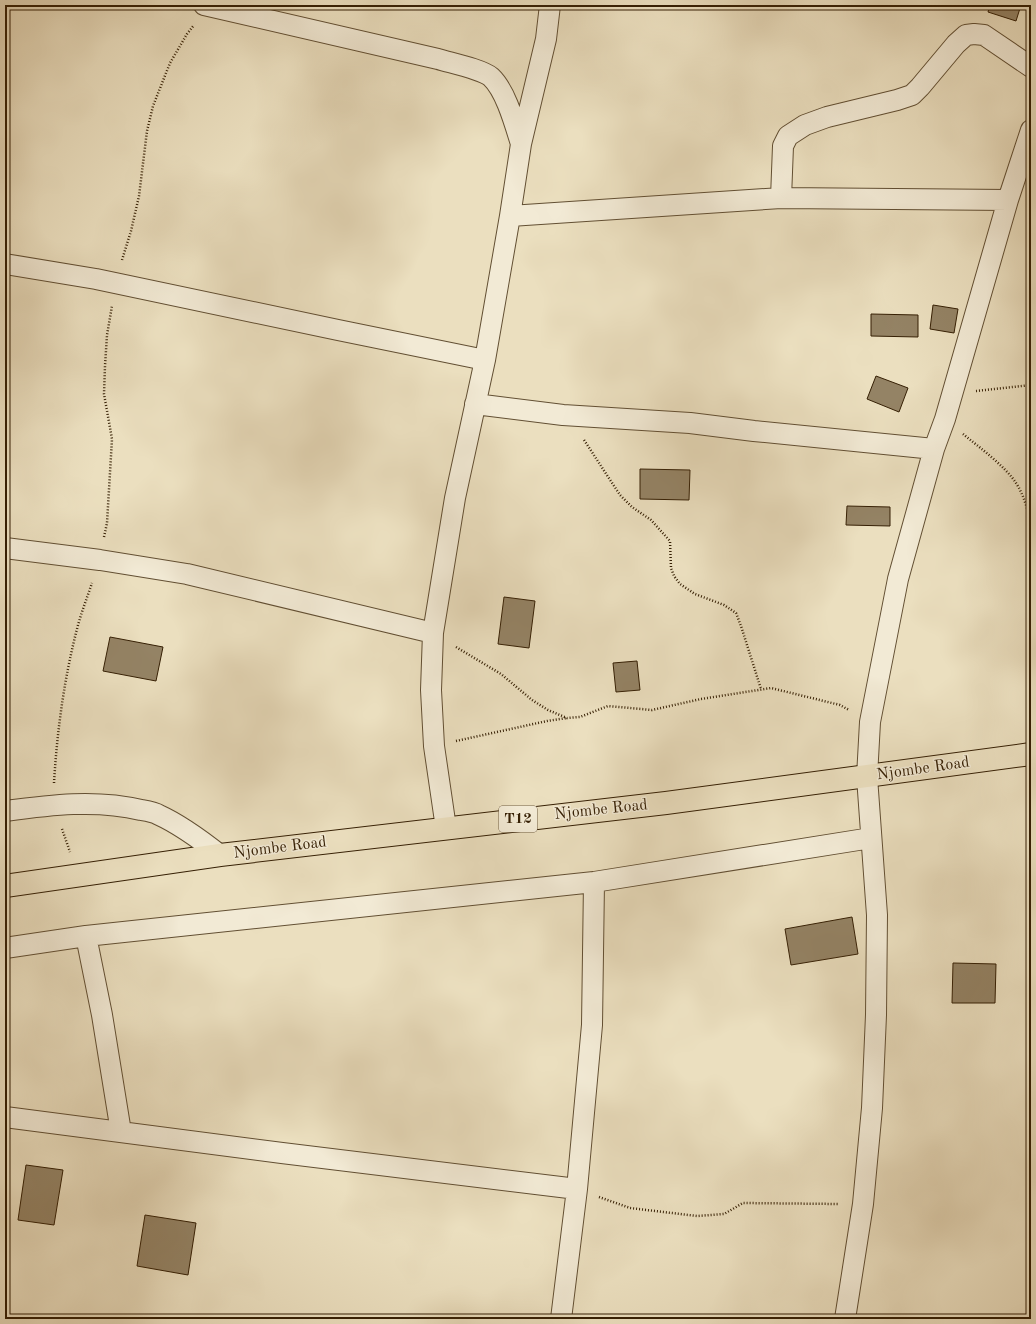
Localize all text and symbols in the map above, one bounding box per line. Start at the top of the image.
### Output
street label: Njombe Road [875,755,971,783]
street label: Njombe Road [554,797,648,823]
road number: T12 [499,806,537,832]
street label: Njombe Road [232,834,328,862]

